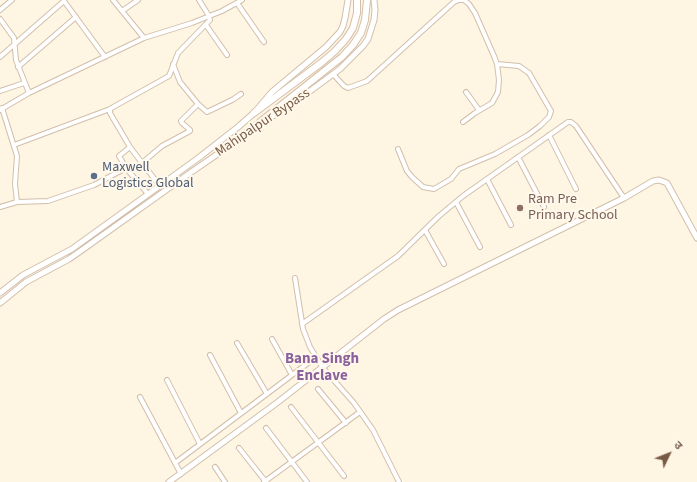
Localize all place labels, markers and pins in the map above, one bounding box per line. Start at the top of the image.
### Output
place label: Maxwell Logistics Global [102,160,194,192]
marker: Maxwell Logistics Global [89,171,99,181]
place label: Ram Pre Primary School [528,192,618,224]
marker: Ram Pre Primary School [515,203,525,213]

